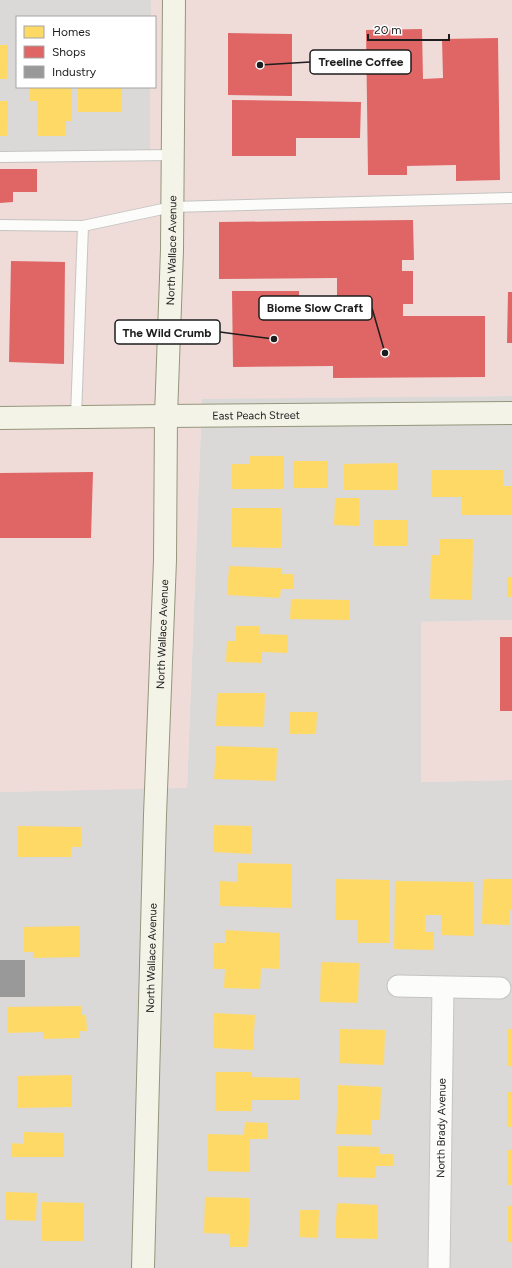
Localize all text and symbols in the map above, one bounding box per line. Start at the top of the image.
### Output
legend [16,16,156,88]
scale bar [368,16,449,42]
text: 20 m [374,23,402,37]
text: Homes [52,25,91,39]
text: Shops [52,45,86,59]
callout: Treeline Coffee [310,50,411,74]
text: Treeline Coffee [318,55,404,69]
text: Industry [52,65,97,79]
street label: North Wallace Avenue [164,196,179,306]
callout: Biome Slow Craft [259,296,372,320]
text: Biome Slow Craft [267,301,363,315]
callout: The Wild Crumb [115,320,220,344]
text: The Wild Crumb [123,326,211,340]
street label: East Peach Street [212,408,300,422]
street label: North Wallace Avenue [153,579,171,689]
street label: North Wallace Avenue [143,903,159,1013]
street label: North Brady Avenue [434,1078,448,1178]

